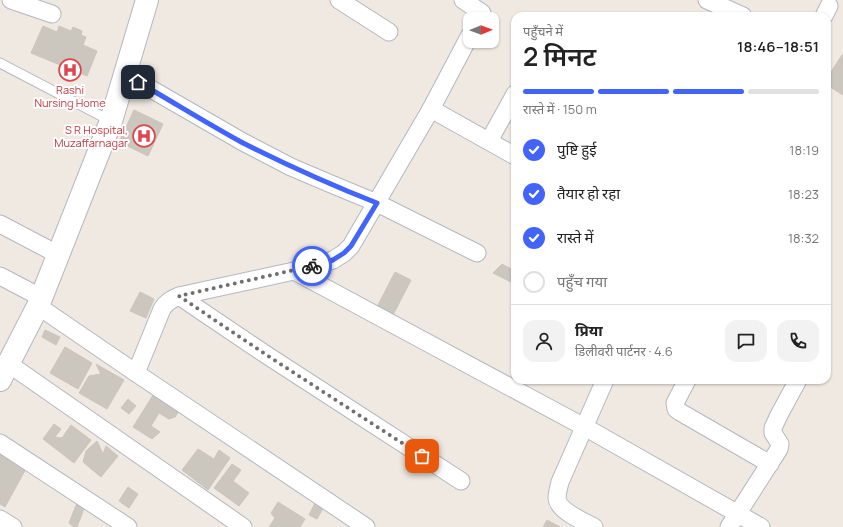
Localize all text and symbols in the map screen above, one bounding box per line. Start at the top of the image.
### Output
north arrow [463,12,499,48]
map controls [463,12,499,48]
text: पहुँचने में [523,22,563,40]
text: 18:46–18:51 [737,36,819,57]
text: 2 मिनट [523,38,596,74]
hospital icon: Rashi Nursing Home [57,57,83,83]
pin [121,65,155,99]
icon: home [127,71,149,93]
place label: Rashi Nursing Home [34,82,106,110]
text: रास्ते में · 150 m [523,100,597,118]
place label: S R Hospital, Muzaffarnagar [54,122,128,150]
hospital icon: S R Hospital, Muzaffarnagar [131,123,157,149]
icon: check [523,139,545,161]
text: पुष्टि हुई [557,139,597,160]
text: 18:19 [789,141,819,159]
icon: check [523,183,545,205]
text: तैयार हो रहा [557,183,620,204]
text: 18:23 [788,185,819,203]
icon: check [523,227,545,249]
text: रास्ते में [557,227,593,248]
text: 18:32 [788,229,819,247]
courier [292,246,332,286]
icon: bike [301,255,323,277]
text: पहुँच गया [557,271,607,292]
button: person [523,320,565,362]
text: प्रिया [575,320,603,341]
button: chat [725,320,767,362]
button: phone [777,320,819,362]
text: डिलीवरी पार्टनर · 4.6 [575,342,673,360]
pin [405,439,439,473]
icon: bag [411,445,433,467]

